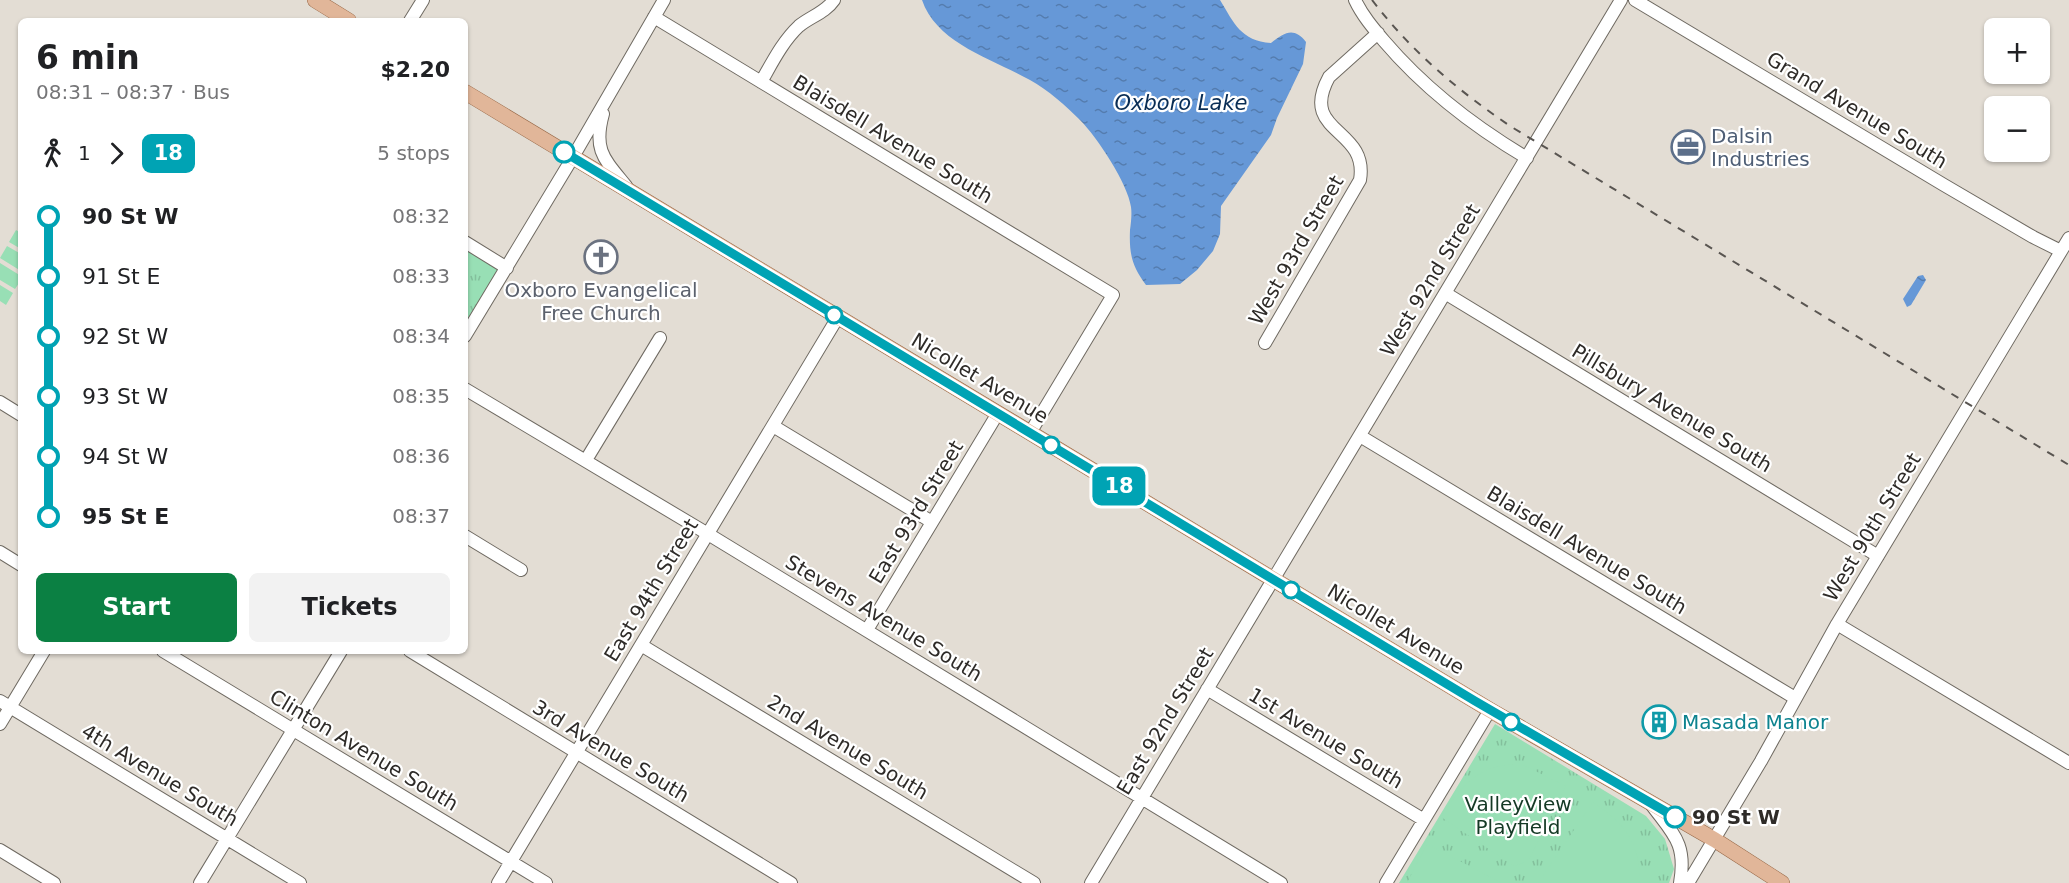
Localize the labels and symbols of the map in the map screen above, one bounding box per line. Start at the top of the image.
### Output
street label: Grand Avenue South [1762,47,1952,173]
street label: Blaisdell Avenue South [789,70,997,208]
water label: Oxboro Lake [1115,91,1247,115]
place label: Dalsin Industries [1711,124,1810,171]
office icon: Dalsin Industries [1670,129,1706,165]
unlabelled marker [553,141,575,163]
street label: West 93rd Street [1243,171,1349,329]
street label: West 92nd Street [1375,199,1485,361]
church icon: Oxboro Evangelical Free Church [583,239,619,275]
place label: Oxboro Evangelical Free Church [504,278,698,325]
unlabelled marker [825,306,843,324]
street label: Nicollet Avenue [907,328,1053,428]
street label: Pillsbury Avenue South [1568,339,1776,477]
street label: East 93rd Street [864,436,968,588]
unlabelled marker [1042,436,1060,454]
street label: West 90th Street [1818,448,1926,605]
line badge: 18 [1092,466,1146,506]
street label: Blaisdell Avenue South [1483,481,1691,619]
street label: East 94th Street [599,514,703,666]
street label: Stevens Avenue South [781,550,987,686]
street label: Nicollet Avenue [1323,579,1469,679]
unlabelled marker [1282,581,1300,599]
street label: East 92nd Street [1112,643,1218,799]
street label: 1st Avenue South [1244,682,1408,794]
street label: Clinton Avenue South [265,684,463,816]
street label: 2nd Avenue South [763,690,933,804]
street label: 3rd Avenue South [528,695,694,807]
building icon: Masada Manor [1641,704,1677,740]
place label: Masada Manor [1682,710,1829,734]
unlabelled marker [1502,713,1520,731]
street label: 4th Avenue South [77,719,243,831]
park label: ValleyView Playfield [1464,792,1572,839]
place label: 90 St W [1692,805,1780,829]
marker: 90 St W [1664,806,1686,828]

